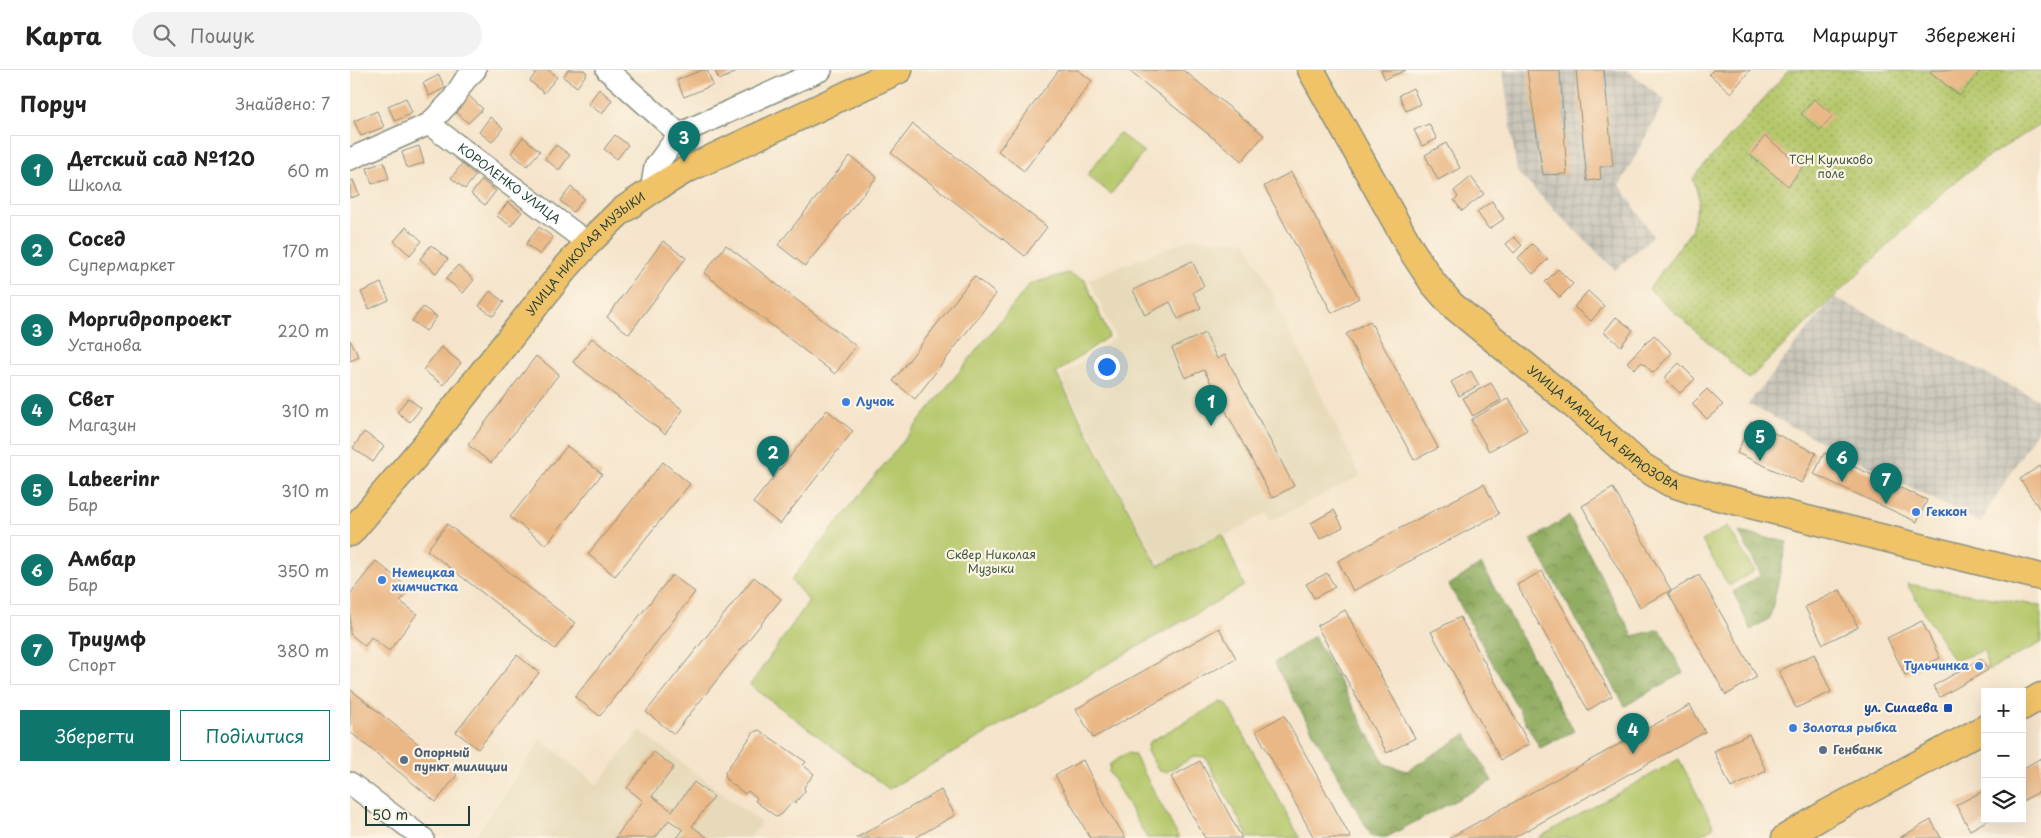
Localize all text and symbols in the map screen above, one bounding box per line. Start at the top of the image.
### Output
search box [132,12,482,57]
text: Карта [25,17,102,53]
icon: search [150,21,178,49]
text: Пошук [190,21,254,49]
text: Карта [1731,21,1784,48]
text: Маршрут [1812,21,1897,48]
text: Збережені [1925,21,2016,48]
text: Поруч [20,87,87,119]
text: Знайдено: 7 [235,91,330,115]
pin: 3 [668,121,700,162]
street label: КОРОЛЕНКО УЛИЦА [454,139,565,228]
text: Детский сад №120 [68,144,255,172]
park label: ТСН Куликово поле [1789,150,1873,182]
text: 1 [33,158,41,182]
text: 60 m [287,158,329,182]
text: Школа [68,172,122,196]
street label: УЛИЦА НИКОЛАЯ МУЗЫКИ [521,187,649,319]
text: Сосед [68,224,126,252]
text: 2 [31,238,43,262]
text: 170 m [283,238,329,262]
text: Супермаркет [68,252,175,276]
text: Моргидропроект [68,304,231,332]
text: 3 [32,318,42,342]
text: 220 m [278,318,329,342]
text: Установа [68,332,141,356]
your location [1094,354,1120,380]
street label: УЛИЦА МАРШАЛА БИРЮЗОВА [1524,361,1682,494]
text: Свет [68,384,114,412]
pin: 1 [1195,385,1227,426]
place label: Лучок [856,392,894,410]
marker: Лучок [840,396,852,408]
text: 4 [32,398,42,422]
text: 310 m [281,398,329,422]
text: Магазин [68,412,137,436]
pin: 5 [1744,420,1776,461]
pin: 2 [757,436,789,477]
pin: 6 [1826,441,1858,482]
pin: 7 [1870,463,1902,504]
text: Labeerinr [68,464,159,492]
text: 5 [32,478,42,502]
text: 310 m [281,478,329,502]
text: Бар [68,492,98,516]
place label: Геккон [1926,502,1968,520]
marker: Геккон [1910,506,1922,518]
text: Амбар [68,544,136,572]
park label: Сквер Николая Музыки [946,545,1036,577]
text: 6 [31,558,43,582]
text: 350 m [277,558,329,582]
place label: Немецкая химчистка [392,563,459,595]
text: Бар [68,572,98,596]
marker: Немецкая химчистка [376,574,388,586]
text: Триумф [68,624,146,652]
text: 7 [32,638,42,662]
text: 380 m [277,638,329,662]
text: Спорт [68,652,116,676]
place label: Тульчинка [1904,656,1969,674]
marker: Тульчинка [1973,660,1985,672]
map controls [1981,688,2026,823]
button: + [1981,688,2026,733]
place label: ул. Силаева [1864,698,1938,716]
marker: ул. Силаева [1942,702,1954,714]
button: Зберегти [20,710,170,761]
button: Поділитися [180,710,330,761]
pin: 4 [1617,713,1649,754]
place label: Золотая рыбка [1802,718,1897,736]
marker: Золотая рыбка [1787,722,1799,734]
button: − [1981,733,2026,778]
place label: Генбанк [1833,740,1883,758]
place label: Опорный пункт милиции [414,743,508,775]
marker: Генбанк [1817,744,1829,756]
marker: Опорный пункт милиции [398,754,410,766]
button: layers [1981,778,2026,823]
scale bar [365,803,470,826]
text: 50 m [372,804,408,825]

